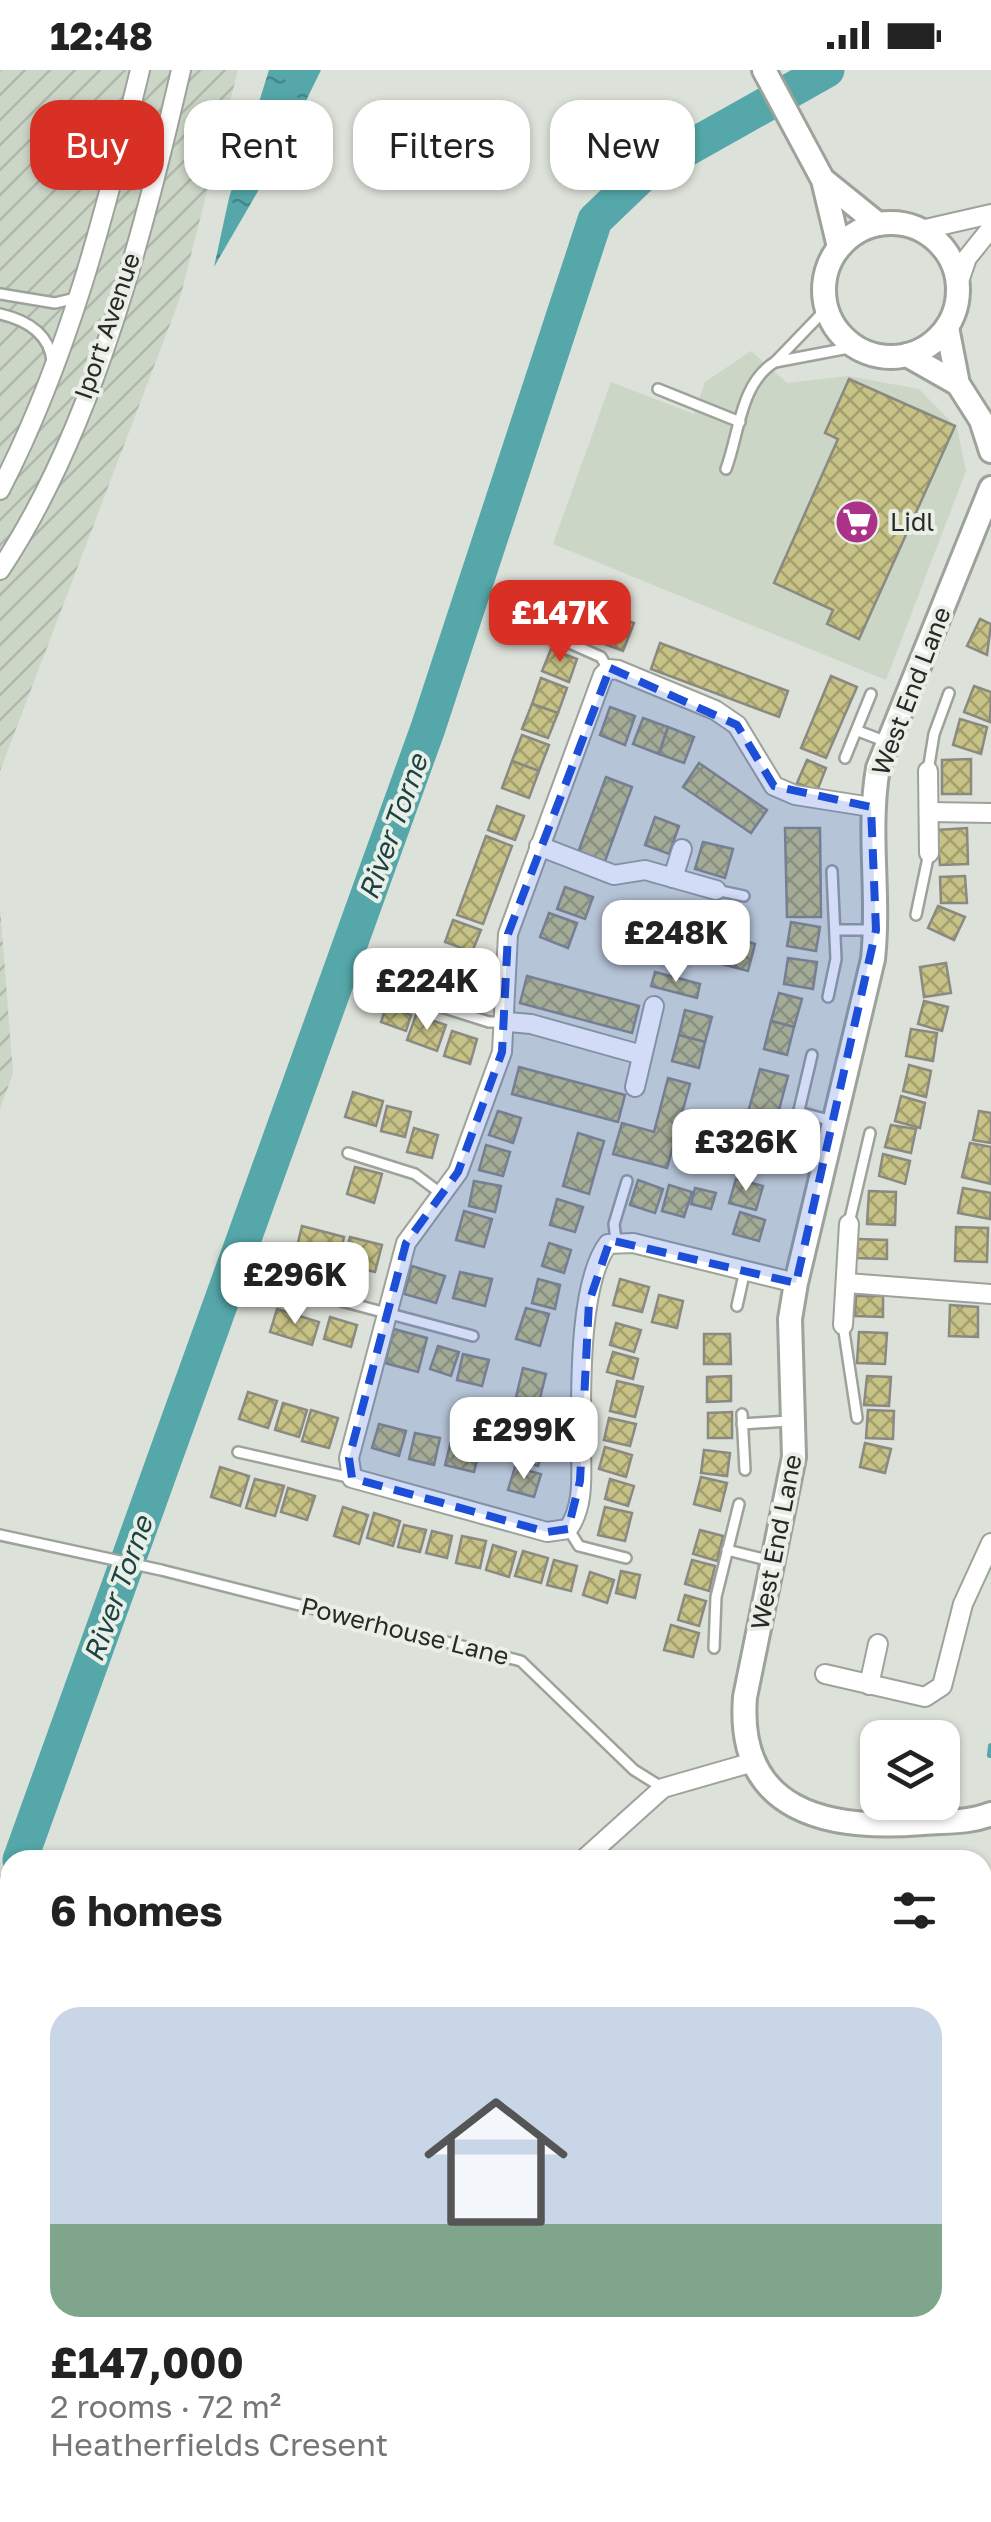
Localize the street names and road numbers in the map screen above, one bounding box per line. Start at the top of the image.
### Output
street label: Iport Avenue [67,248,146,403]
street label: West End Lane [864,602,957,779]
street label: West End Lane [743,1452,808,1632]
street label: Powerhouse Lane [298,1590,512,1671]

